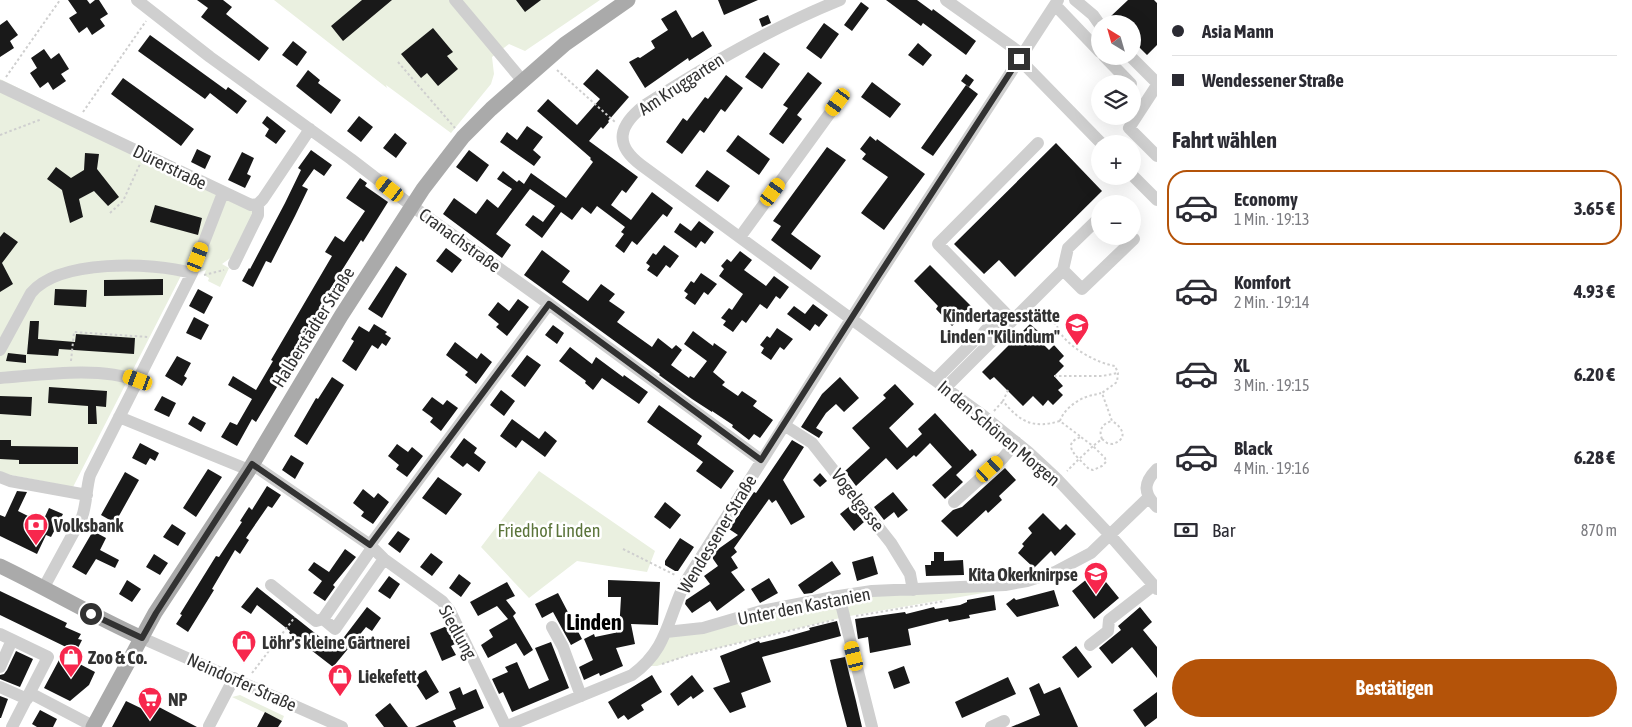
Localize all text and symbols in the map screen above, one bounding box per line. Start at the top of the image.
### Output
north arrow [1091,15,1141,65]
map controls [1091,15,1141,245]
text: Asia Mann [1202,20,1274,42]
route end [1008,48,1030,70]
street label: Am Kruggarten [635,49,727,119]
text: Wendessener Straße [1202,69,1344,91]
button: layers [1091,75,1141,125]
car [823,85,852,119]
text: Fahrt wählen [1172,127,1277,153]
button: + [1091,135,1141,185]
street label: Dürerstraße [130,140,210,194]
car [373,174,406,204]
car [758,175,787,209]
icon: car [1174,185,1219,230]
text: Economy [1234,188,1298,210]
button: − [1091,195,1141,245]
text: 3.65 € [1574,197,1615,219]
street label: Cranachstraße [415,203,505,277]
text: 1 Min. · 19:13 [1234,210,1309,228]
car [185,240,210,274]
street label: Halberstädter Straße [268,263,358,391]
icon: car [1174,268,1219,313]
text: Komfort [1234,271,1291,293]
text: 4.93 € [1574,280,1615,302]
text: 2 Min. · 19:14 [1234,293,1309,311]
place label: Kindertagesstätte Linden "Kilindum" [940,305,1060,347]
school or university icon: Kindertagesstätte Linden "Kilindum" [1064,312,1090,346]
icon: car [1174,351,1219,396]
text: XL [1234,354,1250,376]
text: 6.20 € [1574,363,1615,385]
car [121,368,154,392]
street label: In den Schönen Morgen [934,376,1064,490]
text: 3 Min. · 19:15 [1234,376,1309,394]
icon: car [1174,434,1219,479]
text: Black [1234,437,1272,459]
text: 6.28 € [1574,446,1615,468]
car [973,453,1006,485]
text: 4 Min. · 19:16 [1234,459,1309,477]
street label: Vogelgasse [827,465,889,535]
street label: Wendessener Straße [673,471,761,597]
bank icon: Volksbank [23,512,49,546]
place label: Volksbank [53,515,124,536]
icon: cash [1172,516,1200,544]
text: Bar [1212,519,1235,541]
park label: Friedhof Linden [498,520,600,541]
text: 870 m [1581,521,1617,539]
school or university icon: Kita Okerknirpse [1083,561,1109,595]
place label: Kita Okerknirpse [968,564,1078,585]
street label: Unter den Kastanien [736,583,872,629]
street label: Siedlung [435,601,481,663]
route start [80,603,102,625]
district label: Linden [566,609,622,635]
shop icon: Löhr's kleine Gärtnerei [231,629,257,663]
place label: Löhr's kleine Gärtnerei [262,632,410,653]
car [843,640,864,672]
shop icon: Zoo & Co. [58,644,84,678]
place label: Zoo & Co. [88,647,147,668]
street label: Neindorfer Straße [184,649,300,715]
button: Bestätigen [1172,659,1617,717]
shop icon: Liekefett [327,663,353,697]
place label: Liekefett [358,666,417,687]
supermarket icon: NP [137,686,163,720]
place label: NP [168,689,188,710]

